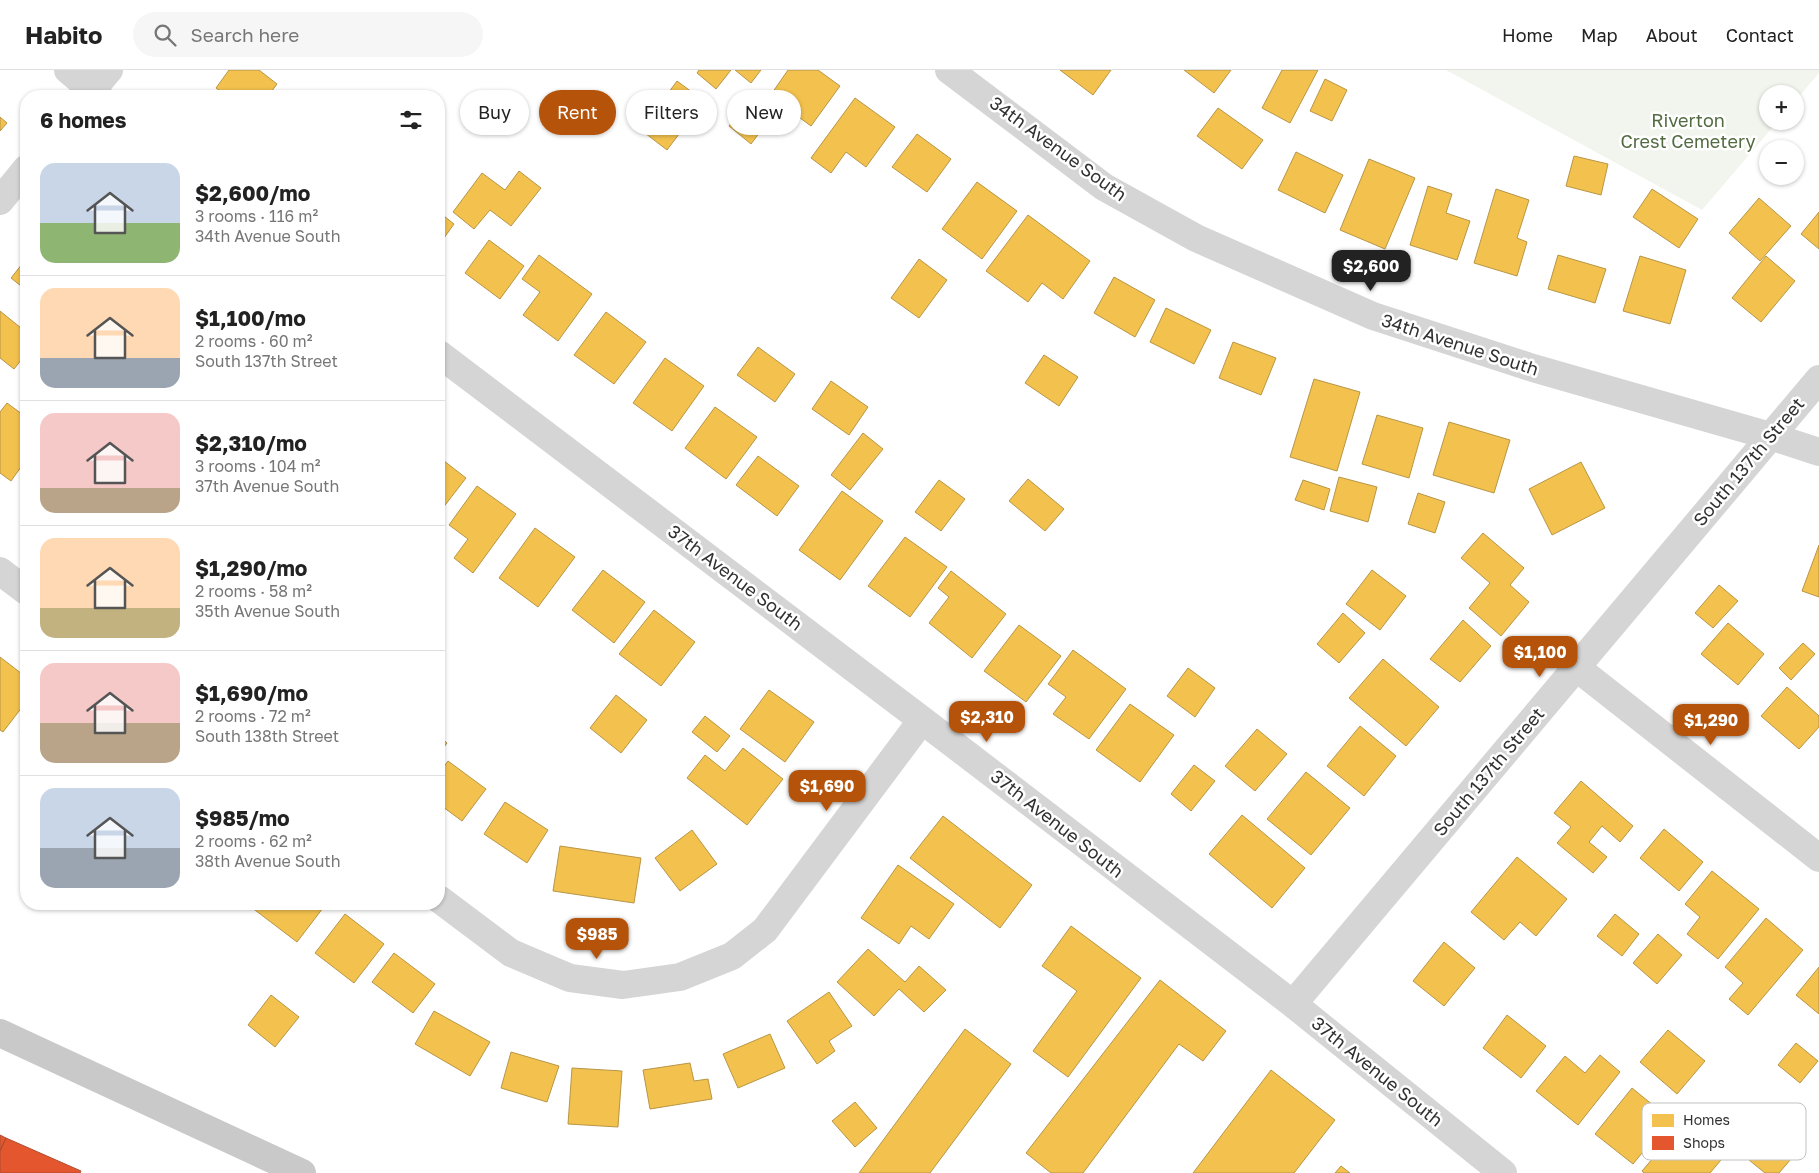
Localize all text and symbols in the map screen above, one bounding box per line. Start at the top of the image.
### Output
search box [133,12,483,57]
text: Habito [25,20,103,49]
icon: search [151,21,179,49]
text: Search here [191,23,299,46]
text: Home [1502,24,1553,46]
text: Map [1581,24,1618,46]
text: About [1646,24,1698,46]
text: Contact [1726,24,1794,46]
map controls [1759,85,1804,185]
button: + [1759,85,1804,130]
chip: Buy [460,90,529,135]
chip: Rent [539,90,616,135]
chip: Filters [626,90,717,135]
chip: New [727,90,801,135]
street label: 34th Avenue South [986,91,1131,205]
icon: filters [397,106,425,134]
text: 6 homes [40,107,126,133]
park label: Riverton Crest Cemetery [1620,109,1756,152]
button: − [1759,140,1804,185]
text: $2,600/mo [195,180,310,206]
icon: home [80,183,140,243]
text: 3 rooms · 116 m² [195,206,318,226]
text: 34th Avenue South [195,226,341,246]
pin: $2,600 [1330,250,1412,292]
text: $2,600 [1343,256,1399,276]
text: $1,100/mo [195,305,306,331]
icon: home [80,308,140,368]
street label: 34th Avenue South [1379,308,1542,380]
text: 2 rooms · 60 m² [195,331,313,351]
text: South 137th Street [195,351,338,371]
street label: South 137th Street [1688,393,1808,530]
text: $2,310/mo [195,430,307,456]
icon: home [80,433,140,493]
text: 3 rooms · 104 m² [195,456,320,476]
text: 37th Avenue South [195,476,339,496]
street label: 37th Avenue South [664,520,807,635]
text: $1,290/mo [195,555,307,581]
icon: home [80,558,140,618]
text: 2 rooms · 58 m² [195,581,312,601]
text: 35th Avenue South [195,601,340,621]
pin: $1,100 [1499,636,1581,678]
text: $1,100 [1513,642,1567,662]
text: $1,690/mo [195,680,308,706]
icon: home [80,683,140,743]
pin: $2,310 [946,700,1028,743]
street label: South 137th Street [1428,703,1548,840]
pin: $1,290 [1670,704,1752,746]
text: 2 rooms · 72 m² [195,706,311,726]
text: $2,310 [960,707,1014,727]
text: $1,290 [1684,710,1738,730]
text: South 138th Street [195,726,339,746]
street label: 37th Avenue South [987,765,1128,882]
pin: $1,690 [786,770,868,812]
text: $1,690 [800,776,854,796]
text: $985/mo [195,805,290,831]
icon: home [80,808,140,868]
text: 2 rooms · 62 m² [195,831,312,851]
text: 38th Avenue South [195,851,341,871]
pin: $985 [567,918,627,960]
text: $985 [577,924,617,944]
street label: 37th Avenue South [1308,1012,1448,1131]
legend [1642,1103,1806,1160]
text: Homes [1683,1111,1730,1128]
text: Shops [1683,1134,1725,1151]

